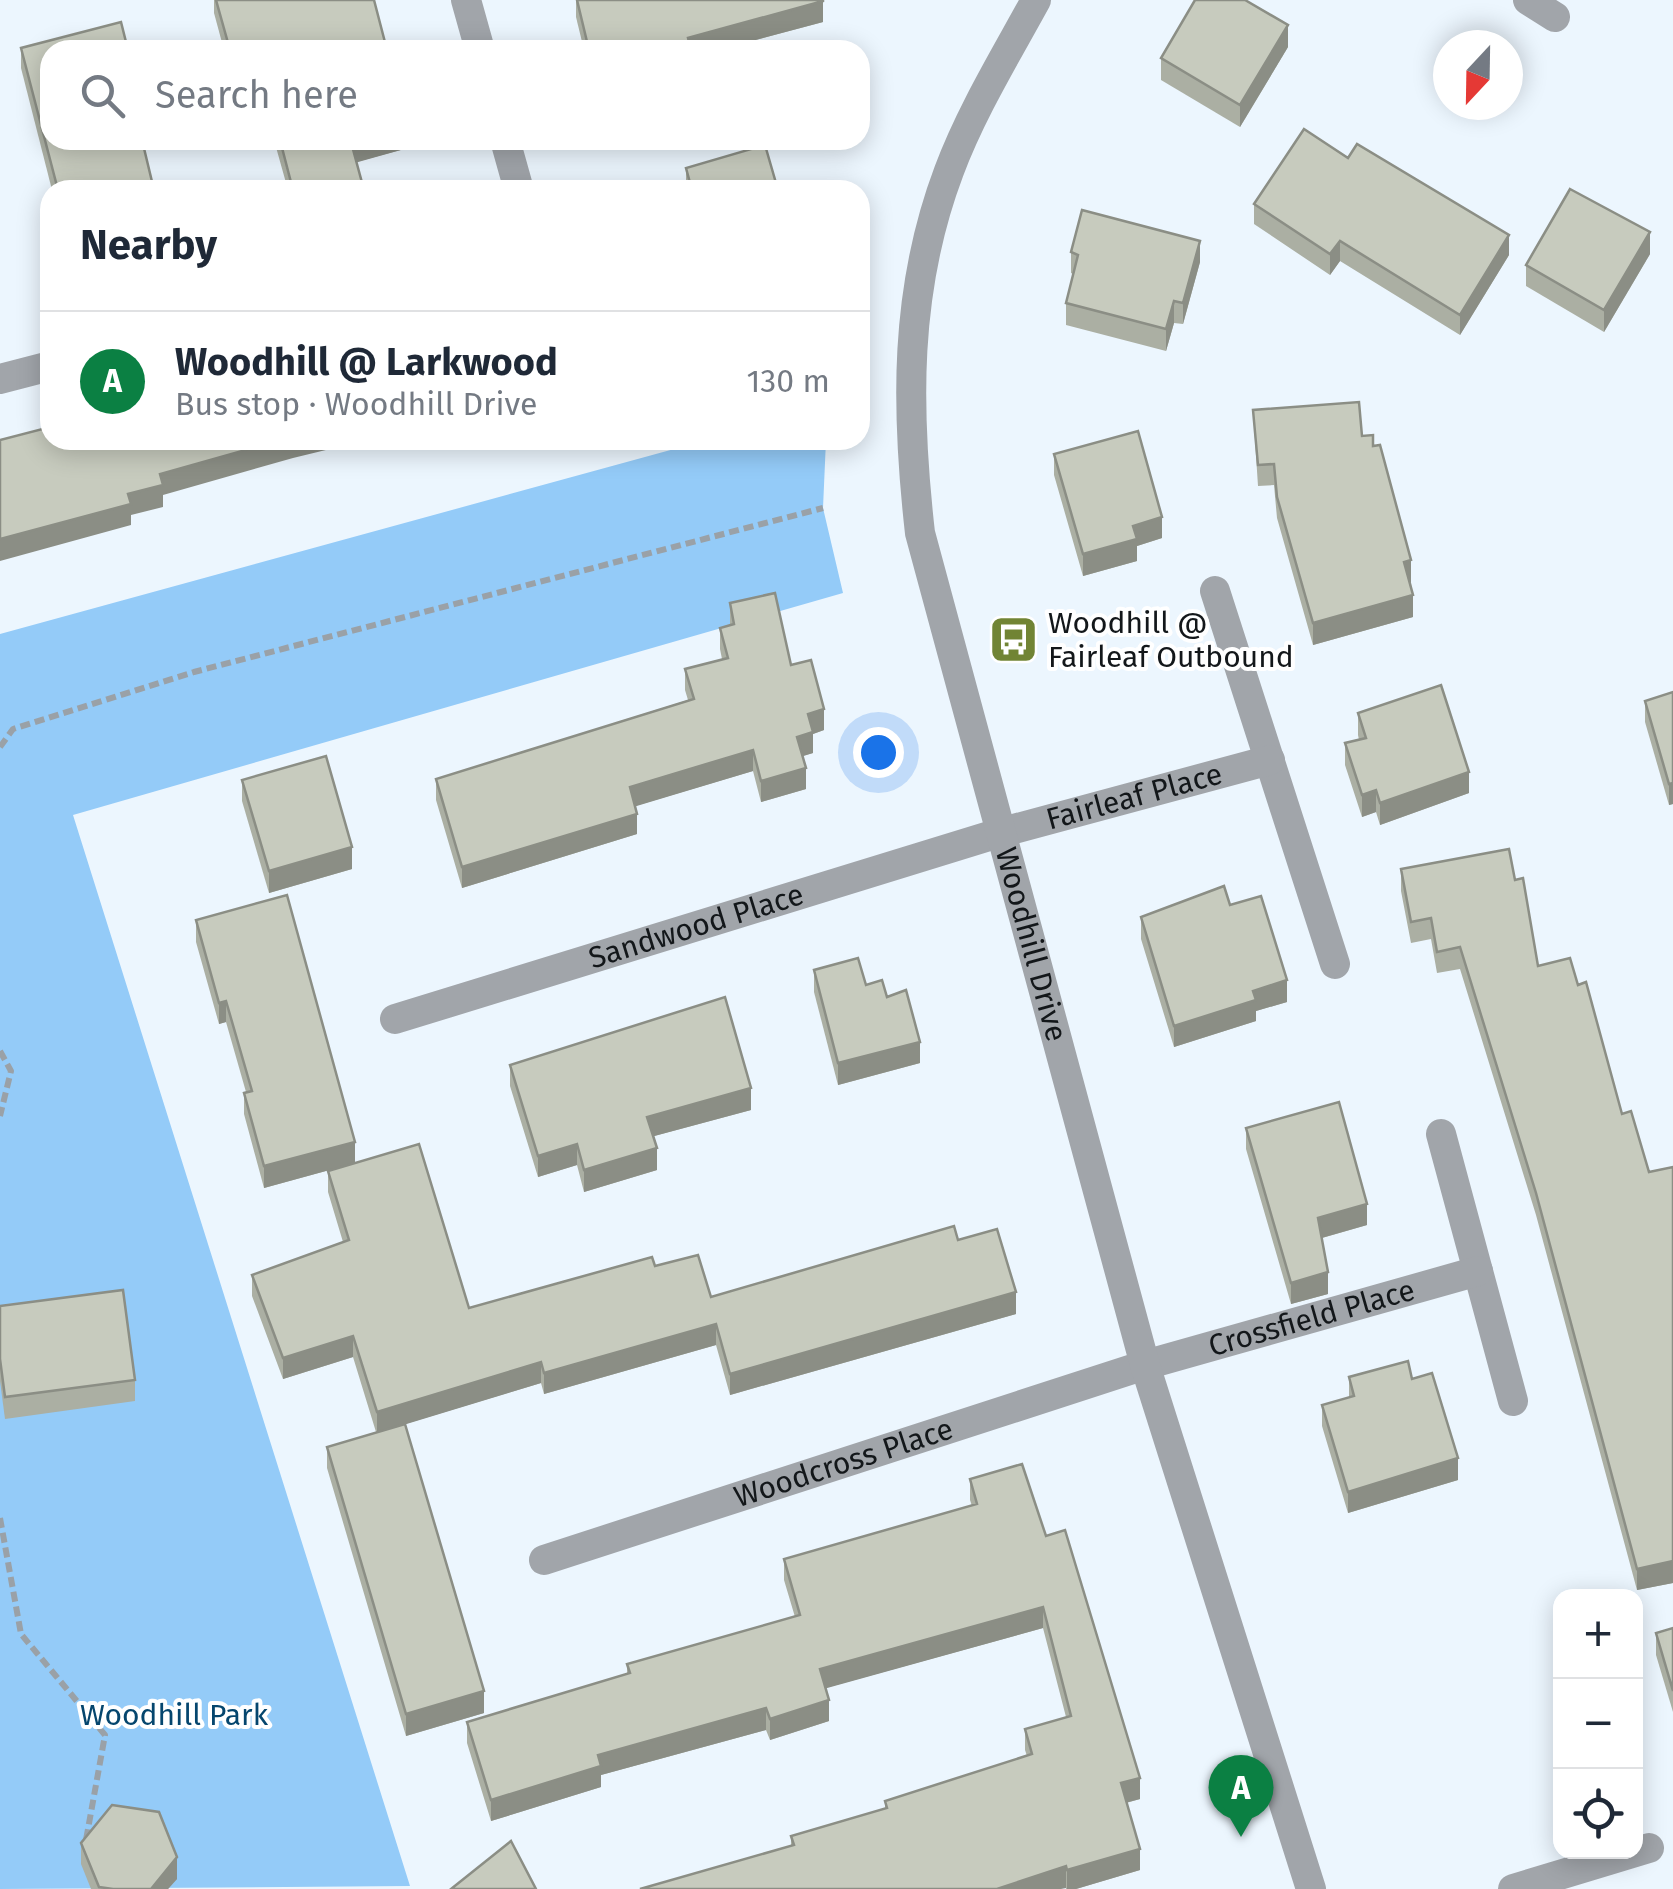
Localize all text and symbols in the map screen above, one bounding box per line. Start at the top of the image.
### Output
north arrow [1433,30,1523,120]
search box [40,40,870,150]
icon: search [75,68,130,123]
text: Search here [155,72,358,118]
text: Nearby [80,220,217,270]
text: Woodhill @ Larkwood [175,339,558,385]
text: A [103,362,122,400]
text: 130 m [746,362,830,400]
text: Bus stop · Woodhill Drive [175,385,538,423]
place label: Woodhill @ Fairleaf Outbound [1048,605,1294,675]
bus stop icon: Woodhill @ Fairleaf Outbound [987,614,1039,666]
your location [853,727,904,778]
street label: Fairleaf Place [1042,756,1226,837]
street label: Woodhill Drive [988,843,1075,1045]
street label: Sandwood Place [584,876,808,976]
street label: Crossfield Place [1204,1272,1419,1364]
street label: Woodcross Place [730,1410,958,1515]
map controls [1553,1589,1643,1859]
button: + [1553,1589,1643,1679]
button: − [1553,1679,1643,1769]
park label: Woodhill Park [80,1697,269,1733]
pin: A [1208,1754,1274,1837]
button: locate [1553,1769,1643,1859]

